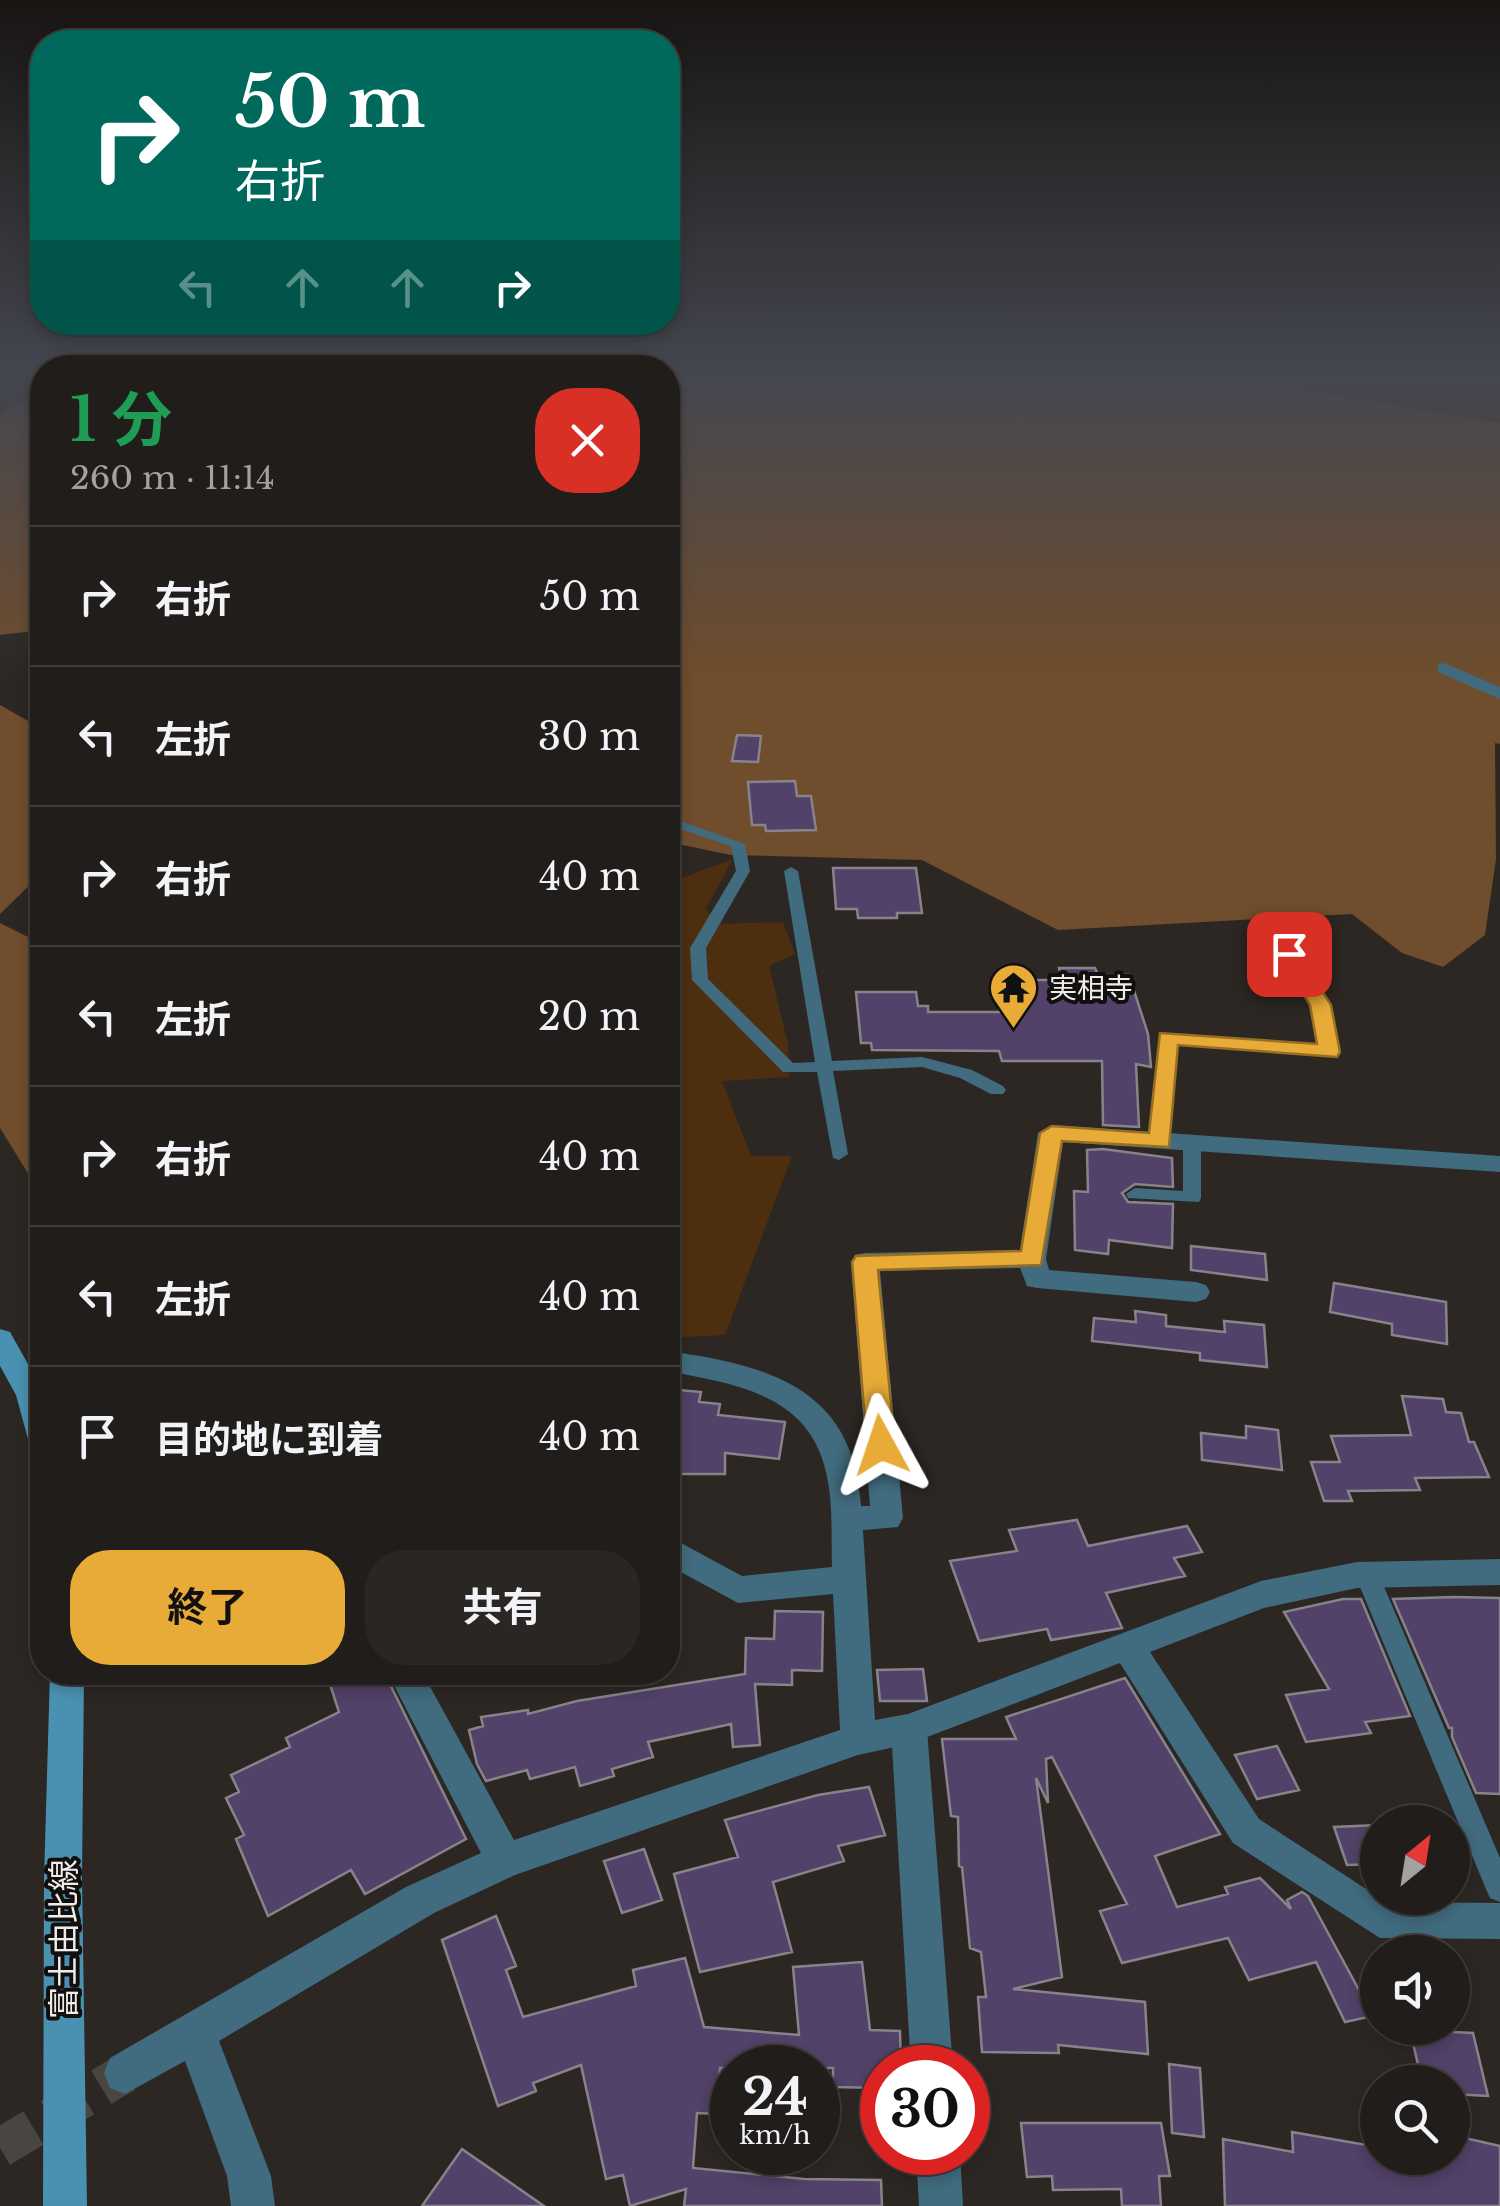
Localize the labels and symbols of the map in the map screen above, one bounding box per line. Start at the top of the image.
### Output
pin [1247,912,1332,997]
temple icon: 実相寺 [988,962,1040,1030]
place label: 実相寺 [1049,971,1133,1006]
position arrow [829,1393,933,1497]
north arrow [1360,1805,1470,1915]
street label: 富士由比線 [44,1859,84,2019]
speed limit sign: 30 [860,2045,990,2175]

